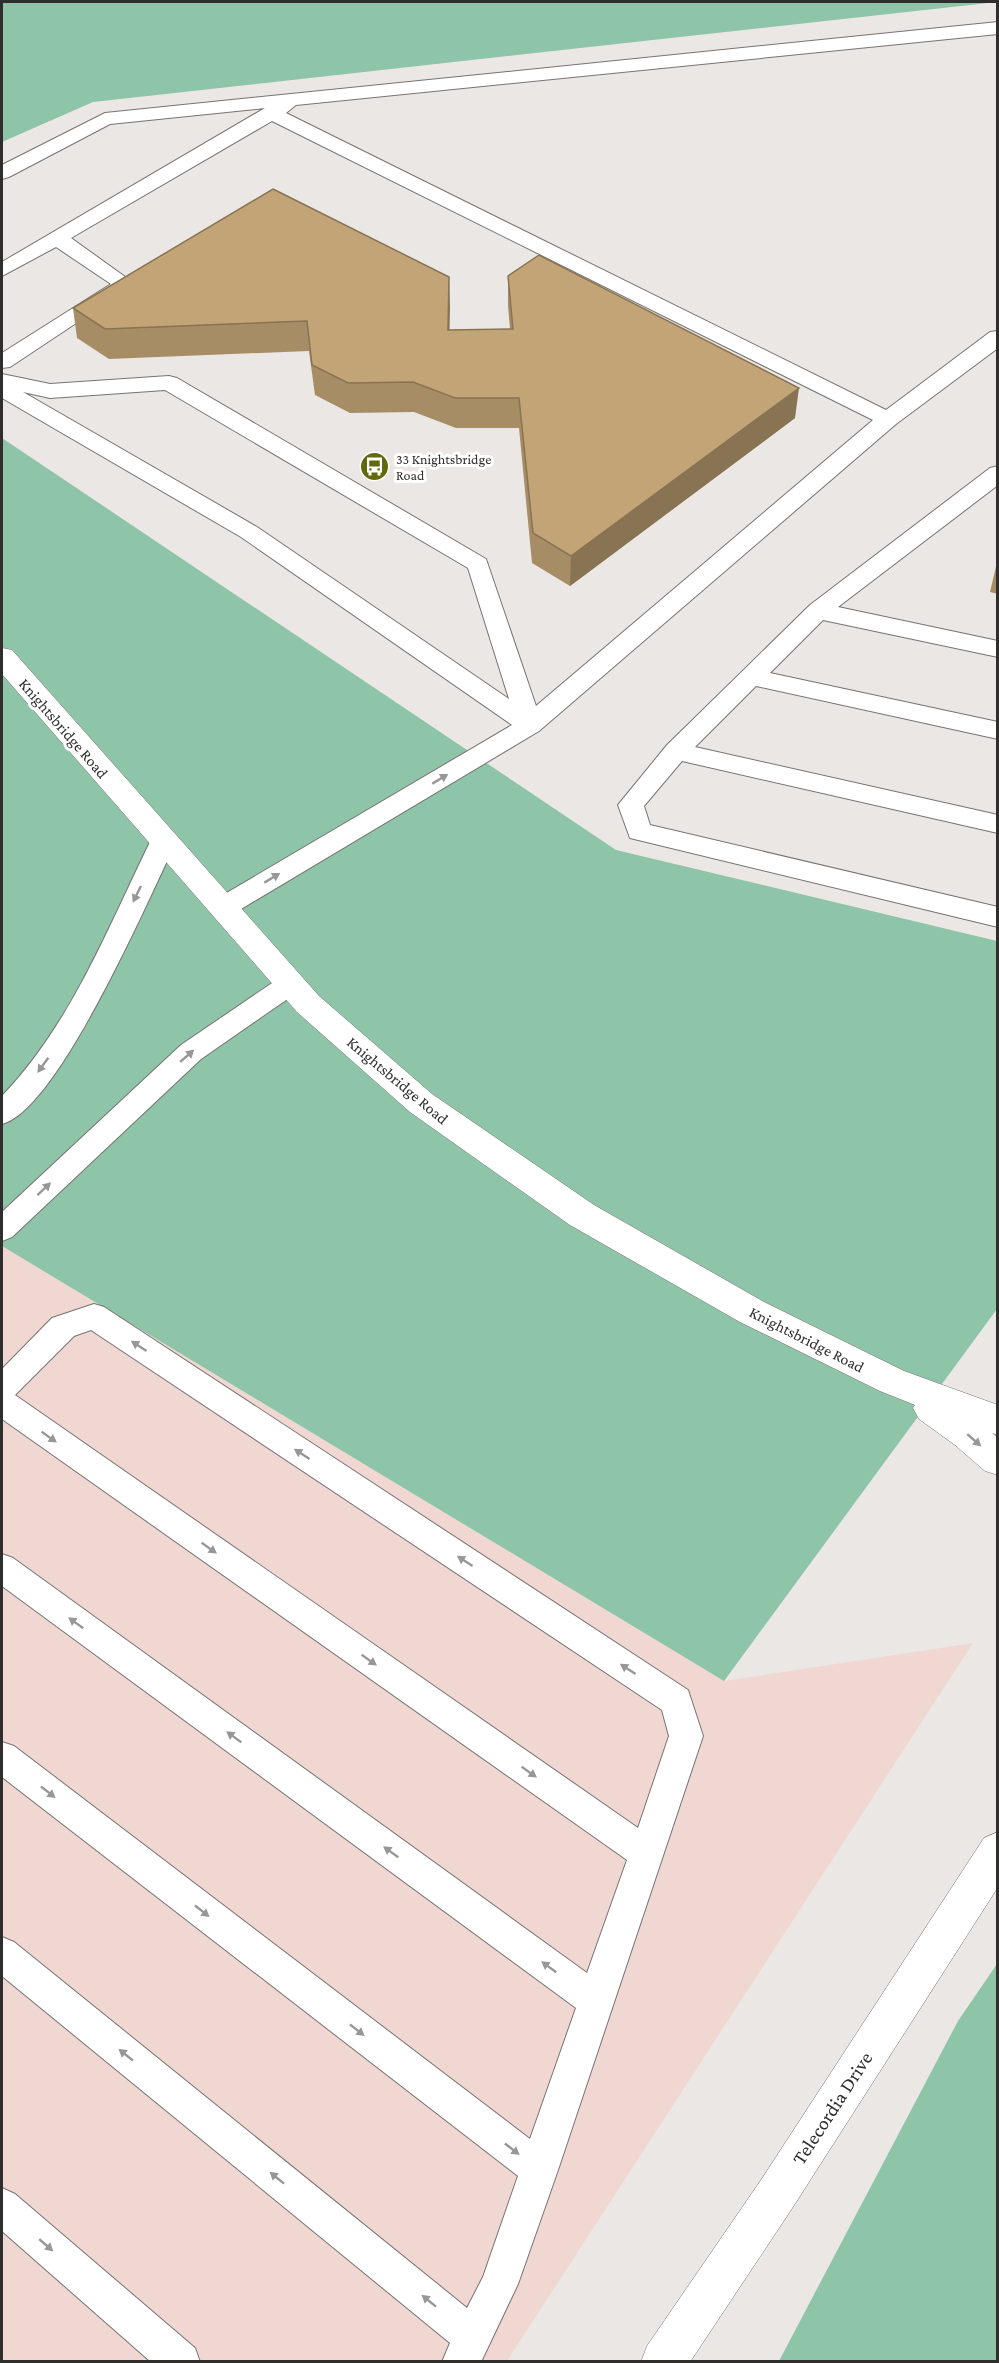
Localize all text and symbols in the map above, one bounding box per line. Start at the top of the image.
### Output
bus stop icon: 33 Knightsbridge Road [359,451,391,483]
place label: 33 Knightsbridge Road [396,451,491,483]
street label: Knightsbridge Road [15,675,112,783]
one-way arrow [432,773,448,784]
one-way arrow [264,873,281,883]
one-way arrow [132,886,142,903]
street label: Knightsbridge Road [343,1033,452,1129]
one-way arrow [179,1050,194,1063]
one-way arrow [37,1056,49,1072]
one-way arrow [37,1182,52,1196]
street label: Knightsbridge Road [746,1303,867,1377]
one-way arrow [131,1341,148,1352]
one-way arrow [41,1431,57,1443]
one-way arrow [966,1433,982,1446]
one-way arrow [294,1449,310,1460]
one-way arrow [201,1542,217,1554]
one-way arrow [457,1556,473,1567]
one-way arrow [69,1617,84,1629]
one-way arrow [361,1654,377,1666]
one-way arrow [619,1663,636,1674]
one-way arrow [226,1731,242,1743]
one-way arrow [521,1766,537,1777]
one-way arrow [40,1786,56,1799]
one-way arrow [384,1846,400,1858]
one-way arrow [194,1905,210,1917]
one-way arrow [542,1961,557,1973]
one-way arrow [349,2024,365,2036]
street label: Telecordia Drive [787,2047,877,2169]
one-way arrow [118,2048,134,2061]
one-way arrow [504,2142,519,2154]
one-way arrow [270,2172,285,2184]
one-way arrow [38,2238,53,2251]
one-way arrow [421,2294,437,2307]

